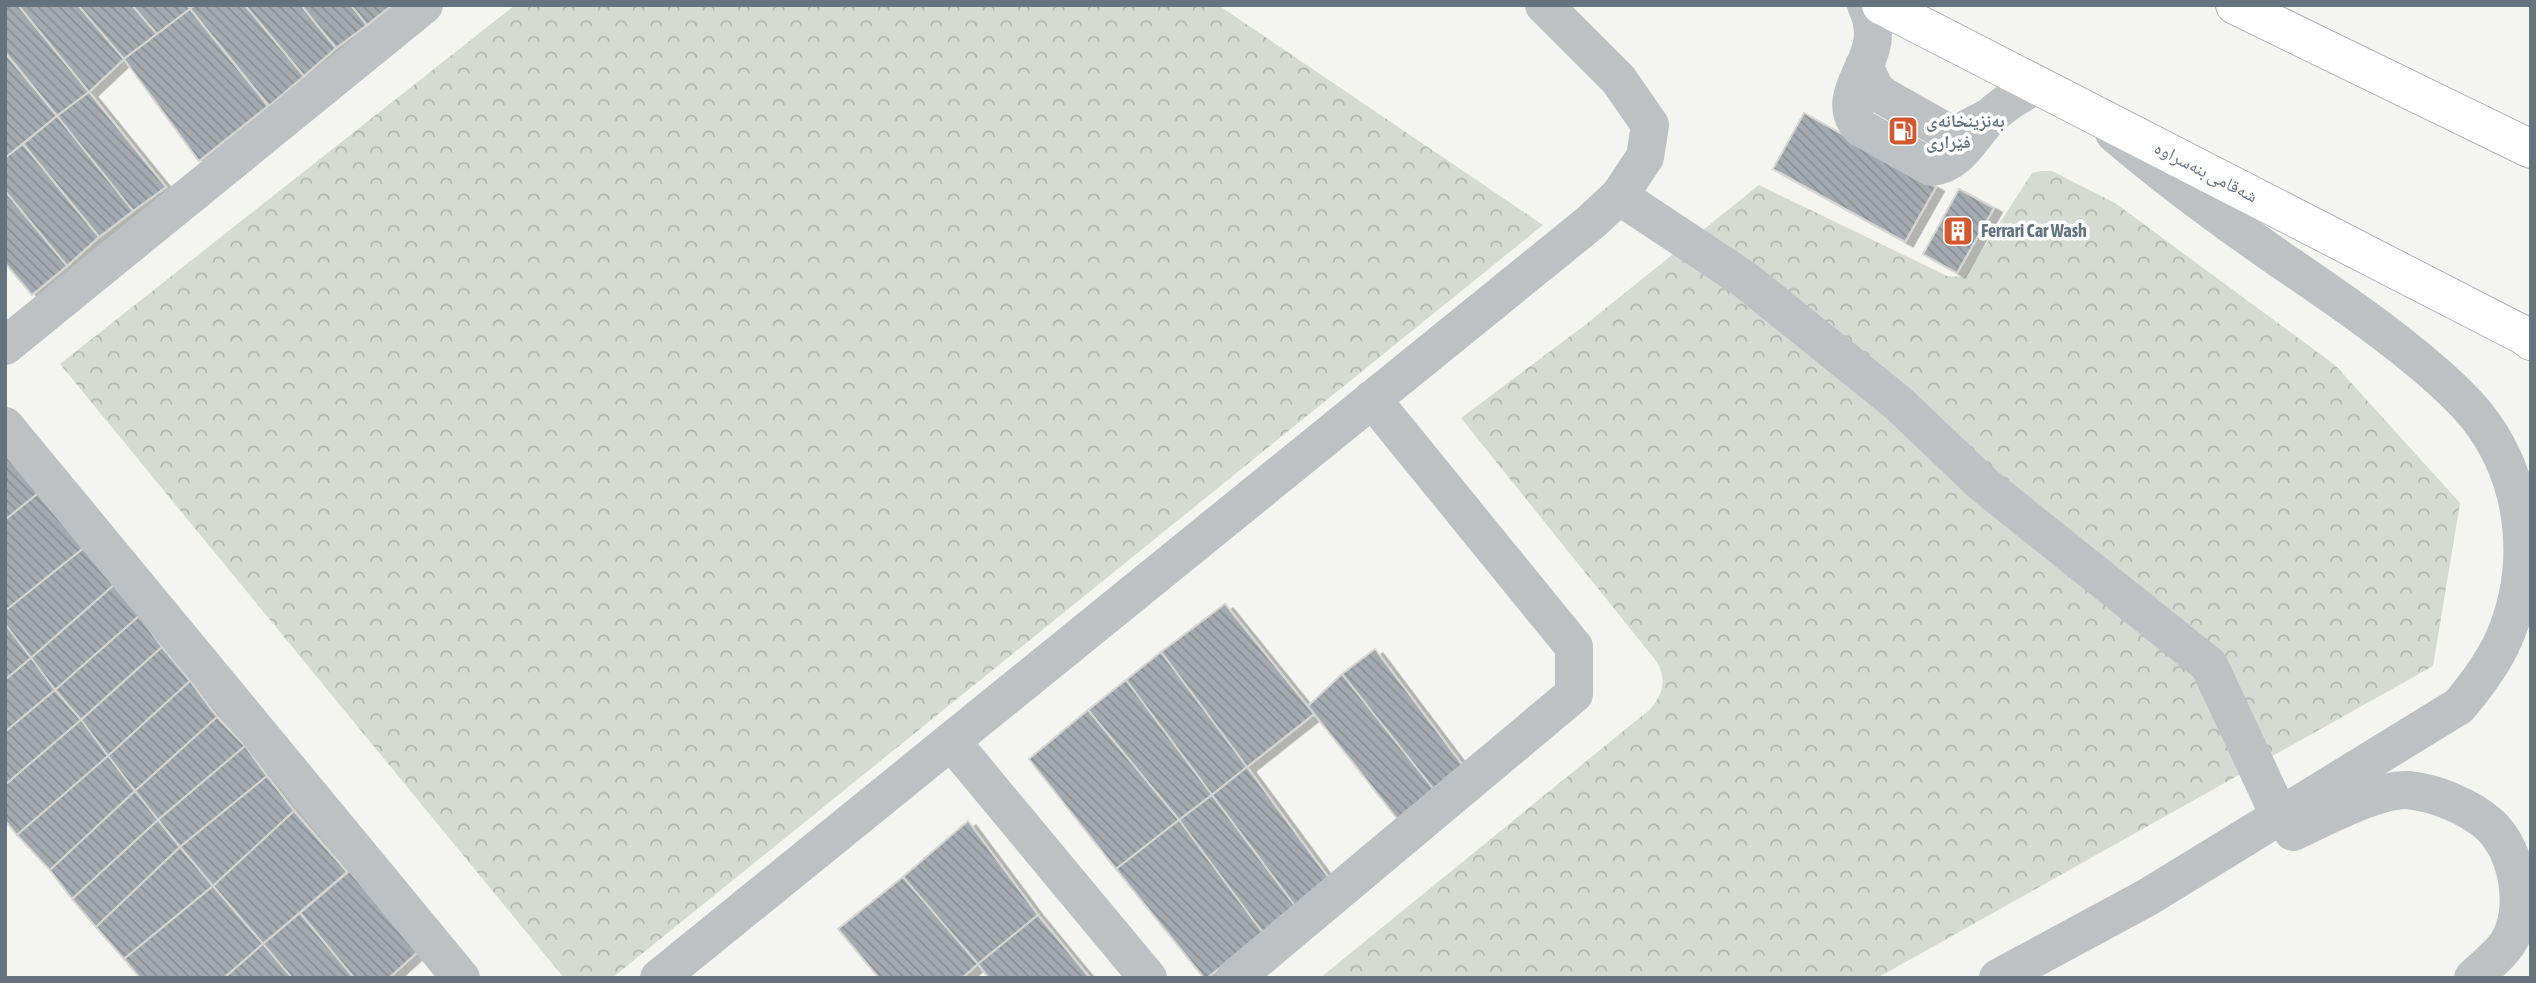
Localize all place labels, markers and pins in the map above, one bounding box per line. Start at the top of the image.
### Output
place label: بەنزینخانەی فێراری [1926,110,2005,153]
fuel station icon: بەنزینخانەی فێراری [1886,114,1920,148]
building icon: Ferrari Car Wash [1941,214,1975,248]
place label: Ferrari Car Wash [1981,220,2087,241]

